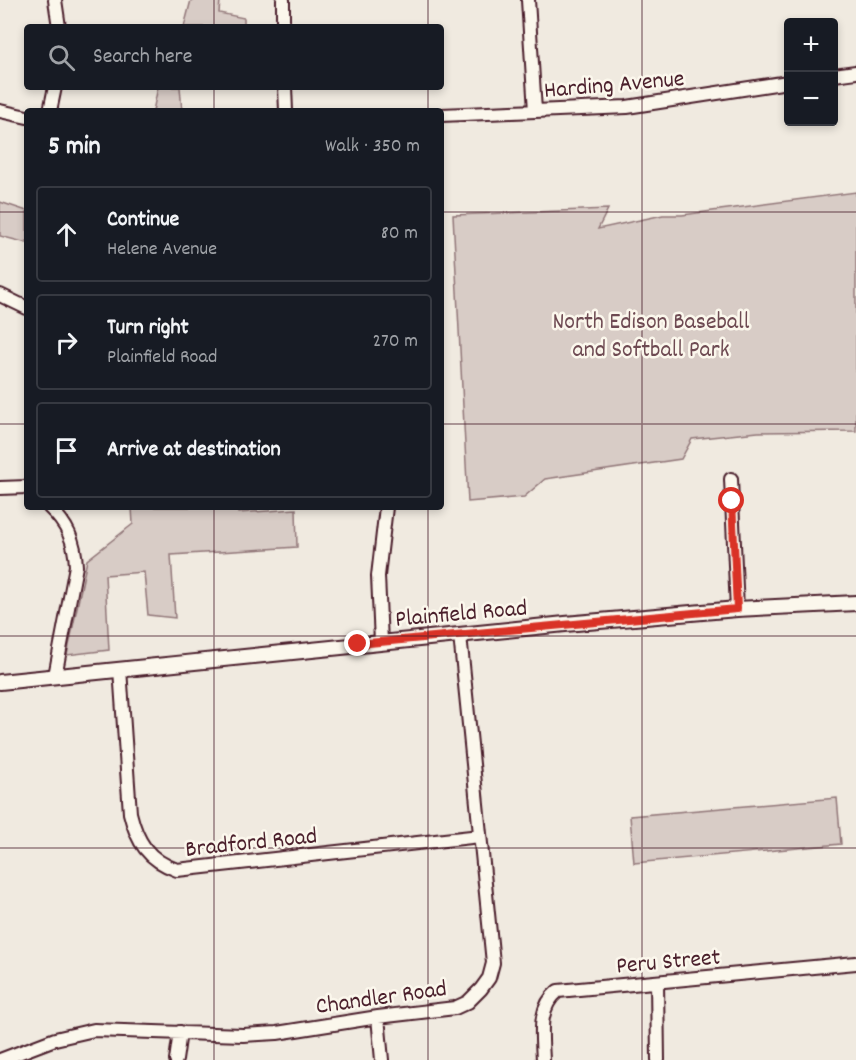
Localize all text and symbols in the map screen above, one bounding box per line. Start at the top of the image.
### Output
map controls [784,18,838,126]
button: + [784,18,838,72]
search box [24,24,444,90]
icon: search [45,41,78,74]
text: Search here [93,42,192,73]
street label: Harding Avenue [543,63,686,109]
button: − [784,72,838,126]
text: 5 min [48,129,101,166]
text: Walk · 350 m [325,133,420,161]
text: Continue [107,205,179,236]
icon: ahead [50,218,83,251]
text: 80 m [381,220,418,248]
text: Helene Avenue [107,236,217,264]
park label: North Edison Baseball and Softball Park [552,306,750,368]
text: Turn right [107,313,189,344]
icon: right [50,326,83,359]
text: 270 m [372,328,418,356]
text: Plainfield Road [107,344,217,372]
icon: arrive [50,434,83,467]
text: Arrive at destination [107,435,281,466]
route start [718,487,744,513]
street label: Plainfield Road [394,592,529,638]
route end [344,630,370,656]
street label: Bradford Road [184,820,319,868]
street label: Peru Street [615,941,722,984]
street label: Chandler Road [314,973,449,1025]

